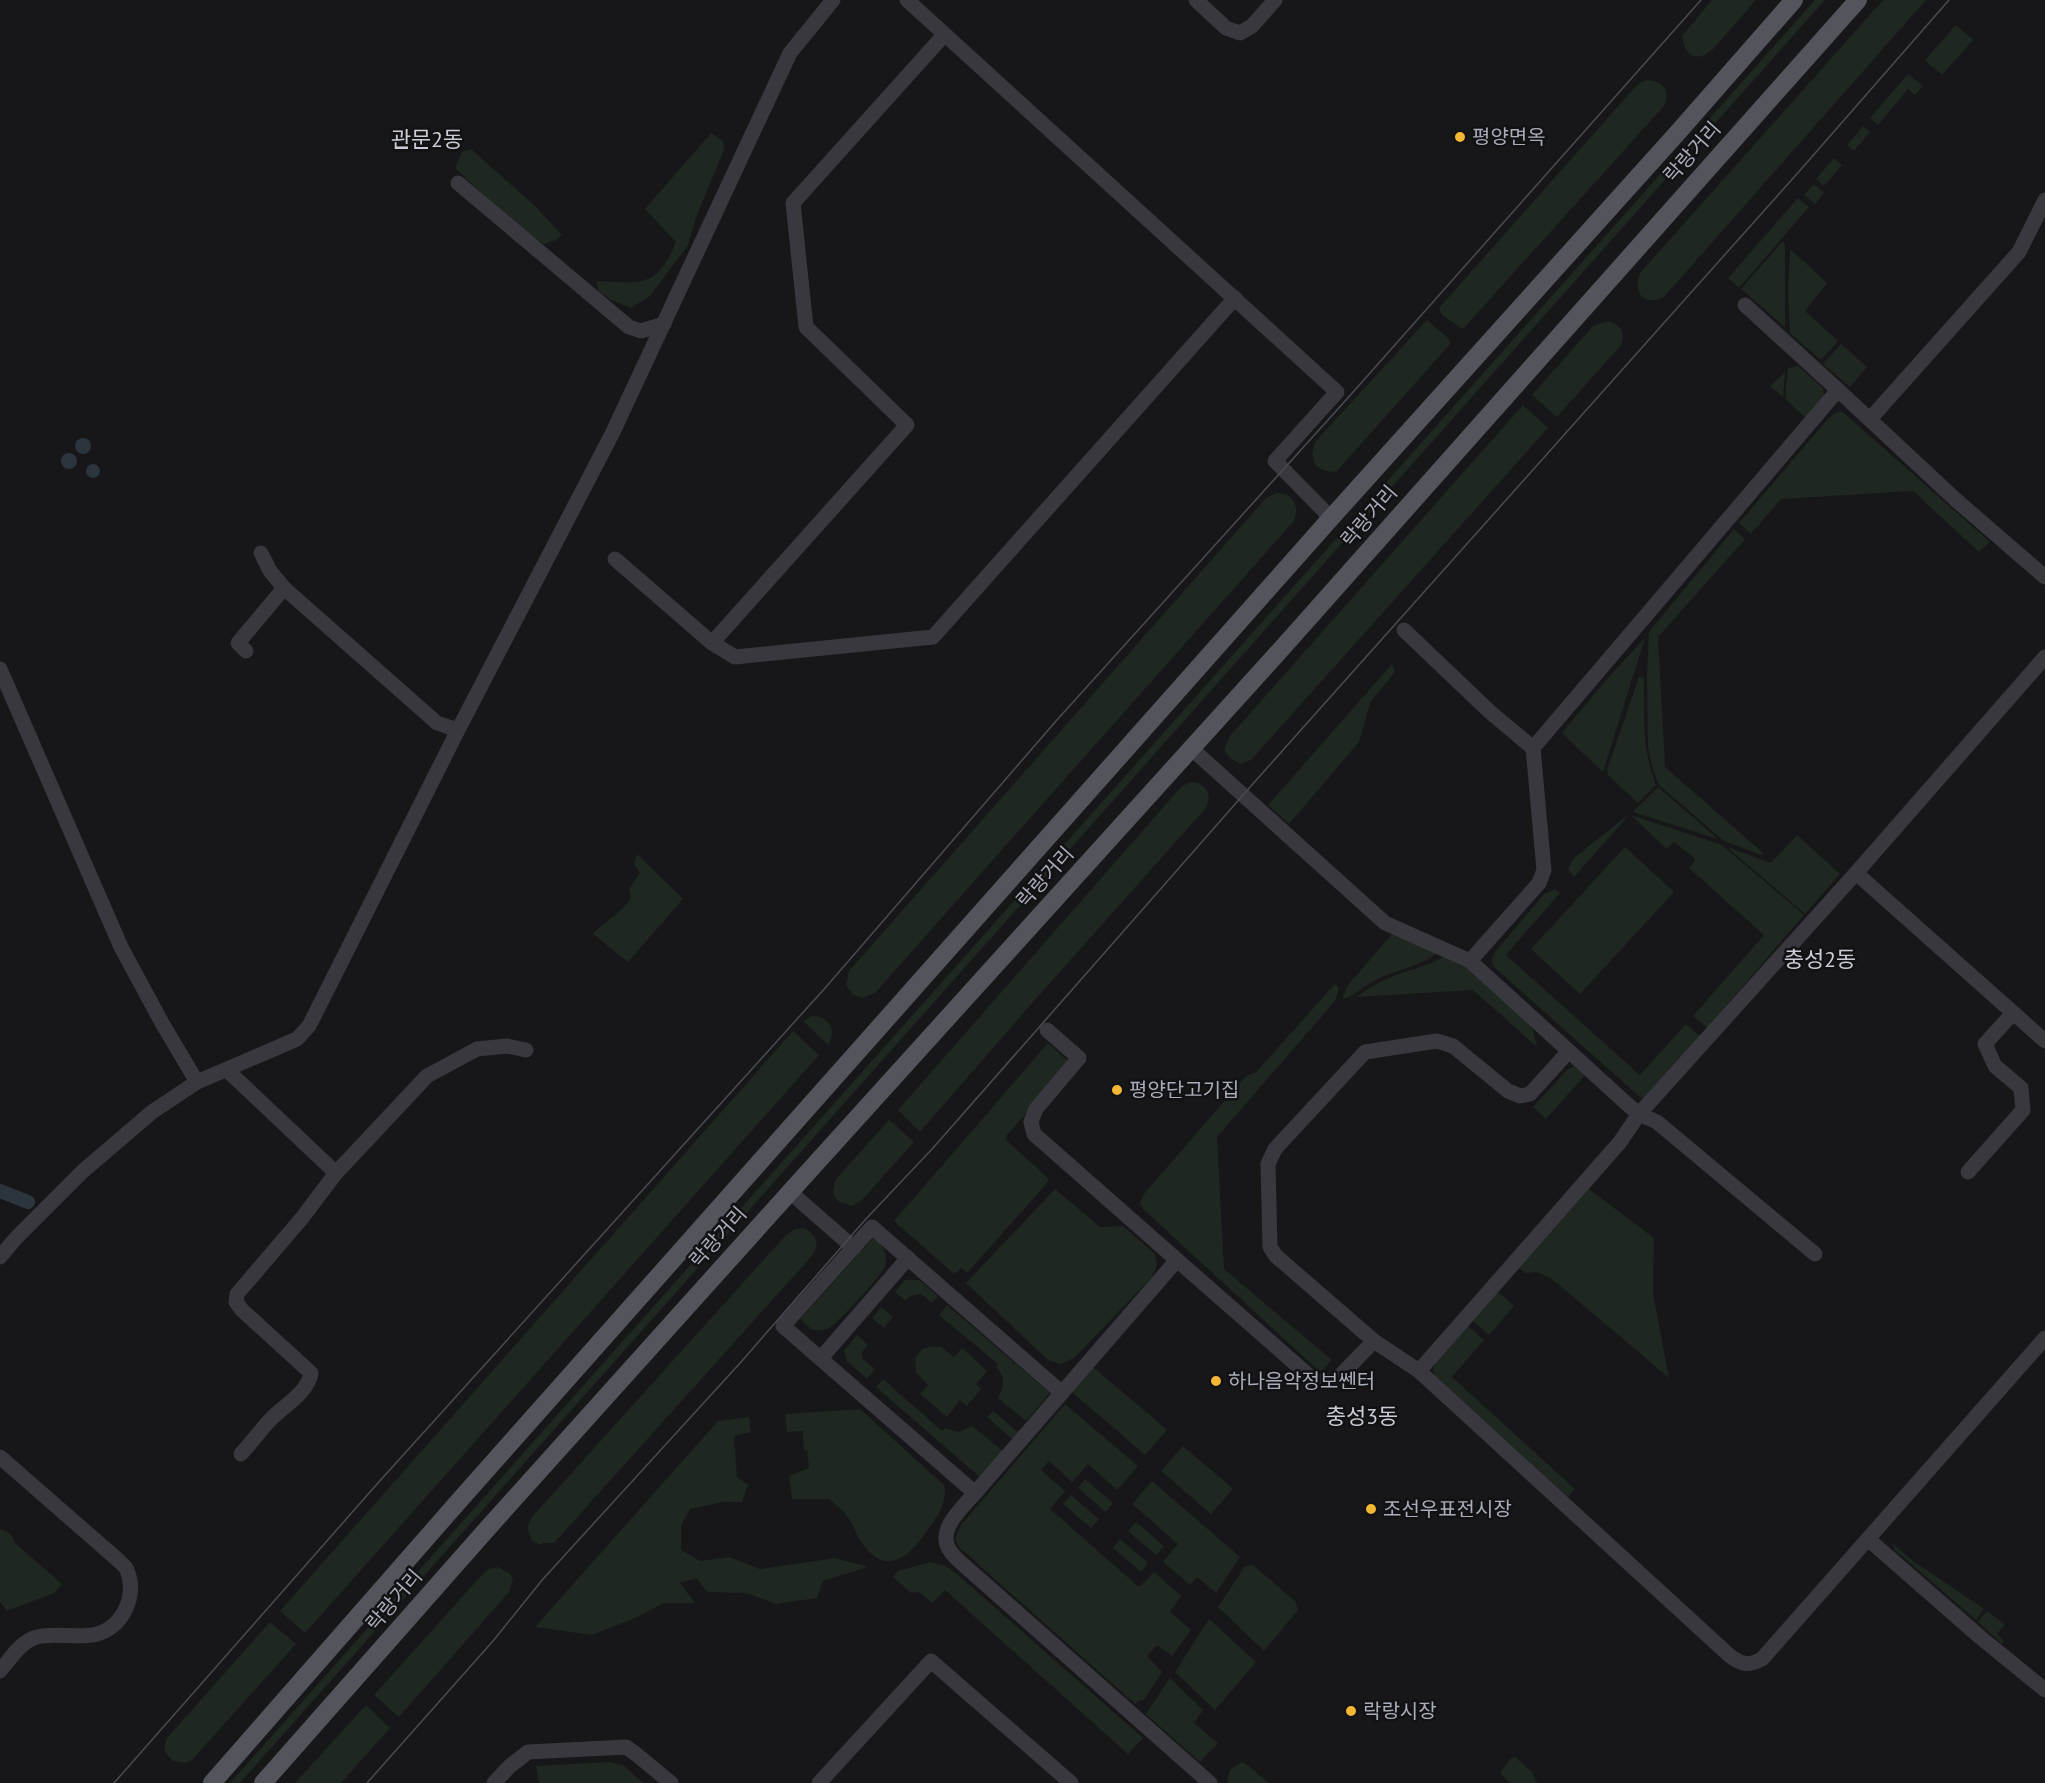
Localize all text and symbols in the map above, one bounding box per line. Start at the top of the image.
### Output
street label: 락랑거리 [1658,116,1726,188]
place label: 평양면옥 [1472,124,1546,150]
district label: 관문2동 [391,125,463,153]
marker: 평양면옥 [1453,130,1467,144]
street label: 락랑거리 [1335,480,1403,552]
street label: 락랑거리 [1011,841,1079,913]
district label: 충성2동 [1784,945,1856,973]
place label: 평양단고기집 [1129,1077,1239,1103]
marker: 평양단고기집 [1110,1083,1124,1097]
street label: 락랑거리 [684,1201,752,1273]
place label: 하나음악정보쎈터 [1228,1368,1375,1394]
marker: 하나음악정보쎈터 [1209,1374,1223,1388]
district label: 충성3동 [1326,1402,1398,1430]
place label: 조선우표전시장 [1383,1496,1512,1522]
marker: 조선우표전시장 [1364,1502,1378,1516]
street label: 락랑거리 [360,1564,428,1636]
place label: 락랑시장 [1363,1698,1437,1724]
marker: 락랑시장 [1344,1704,1358,1718]

